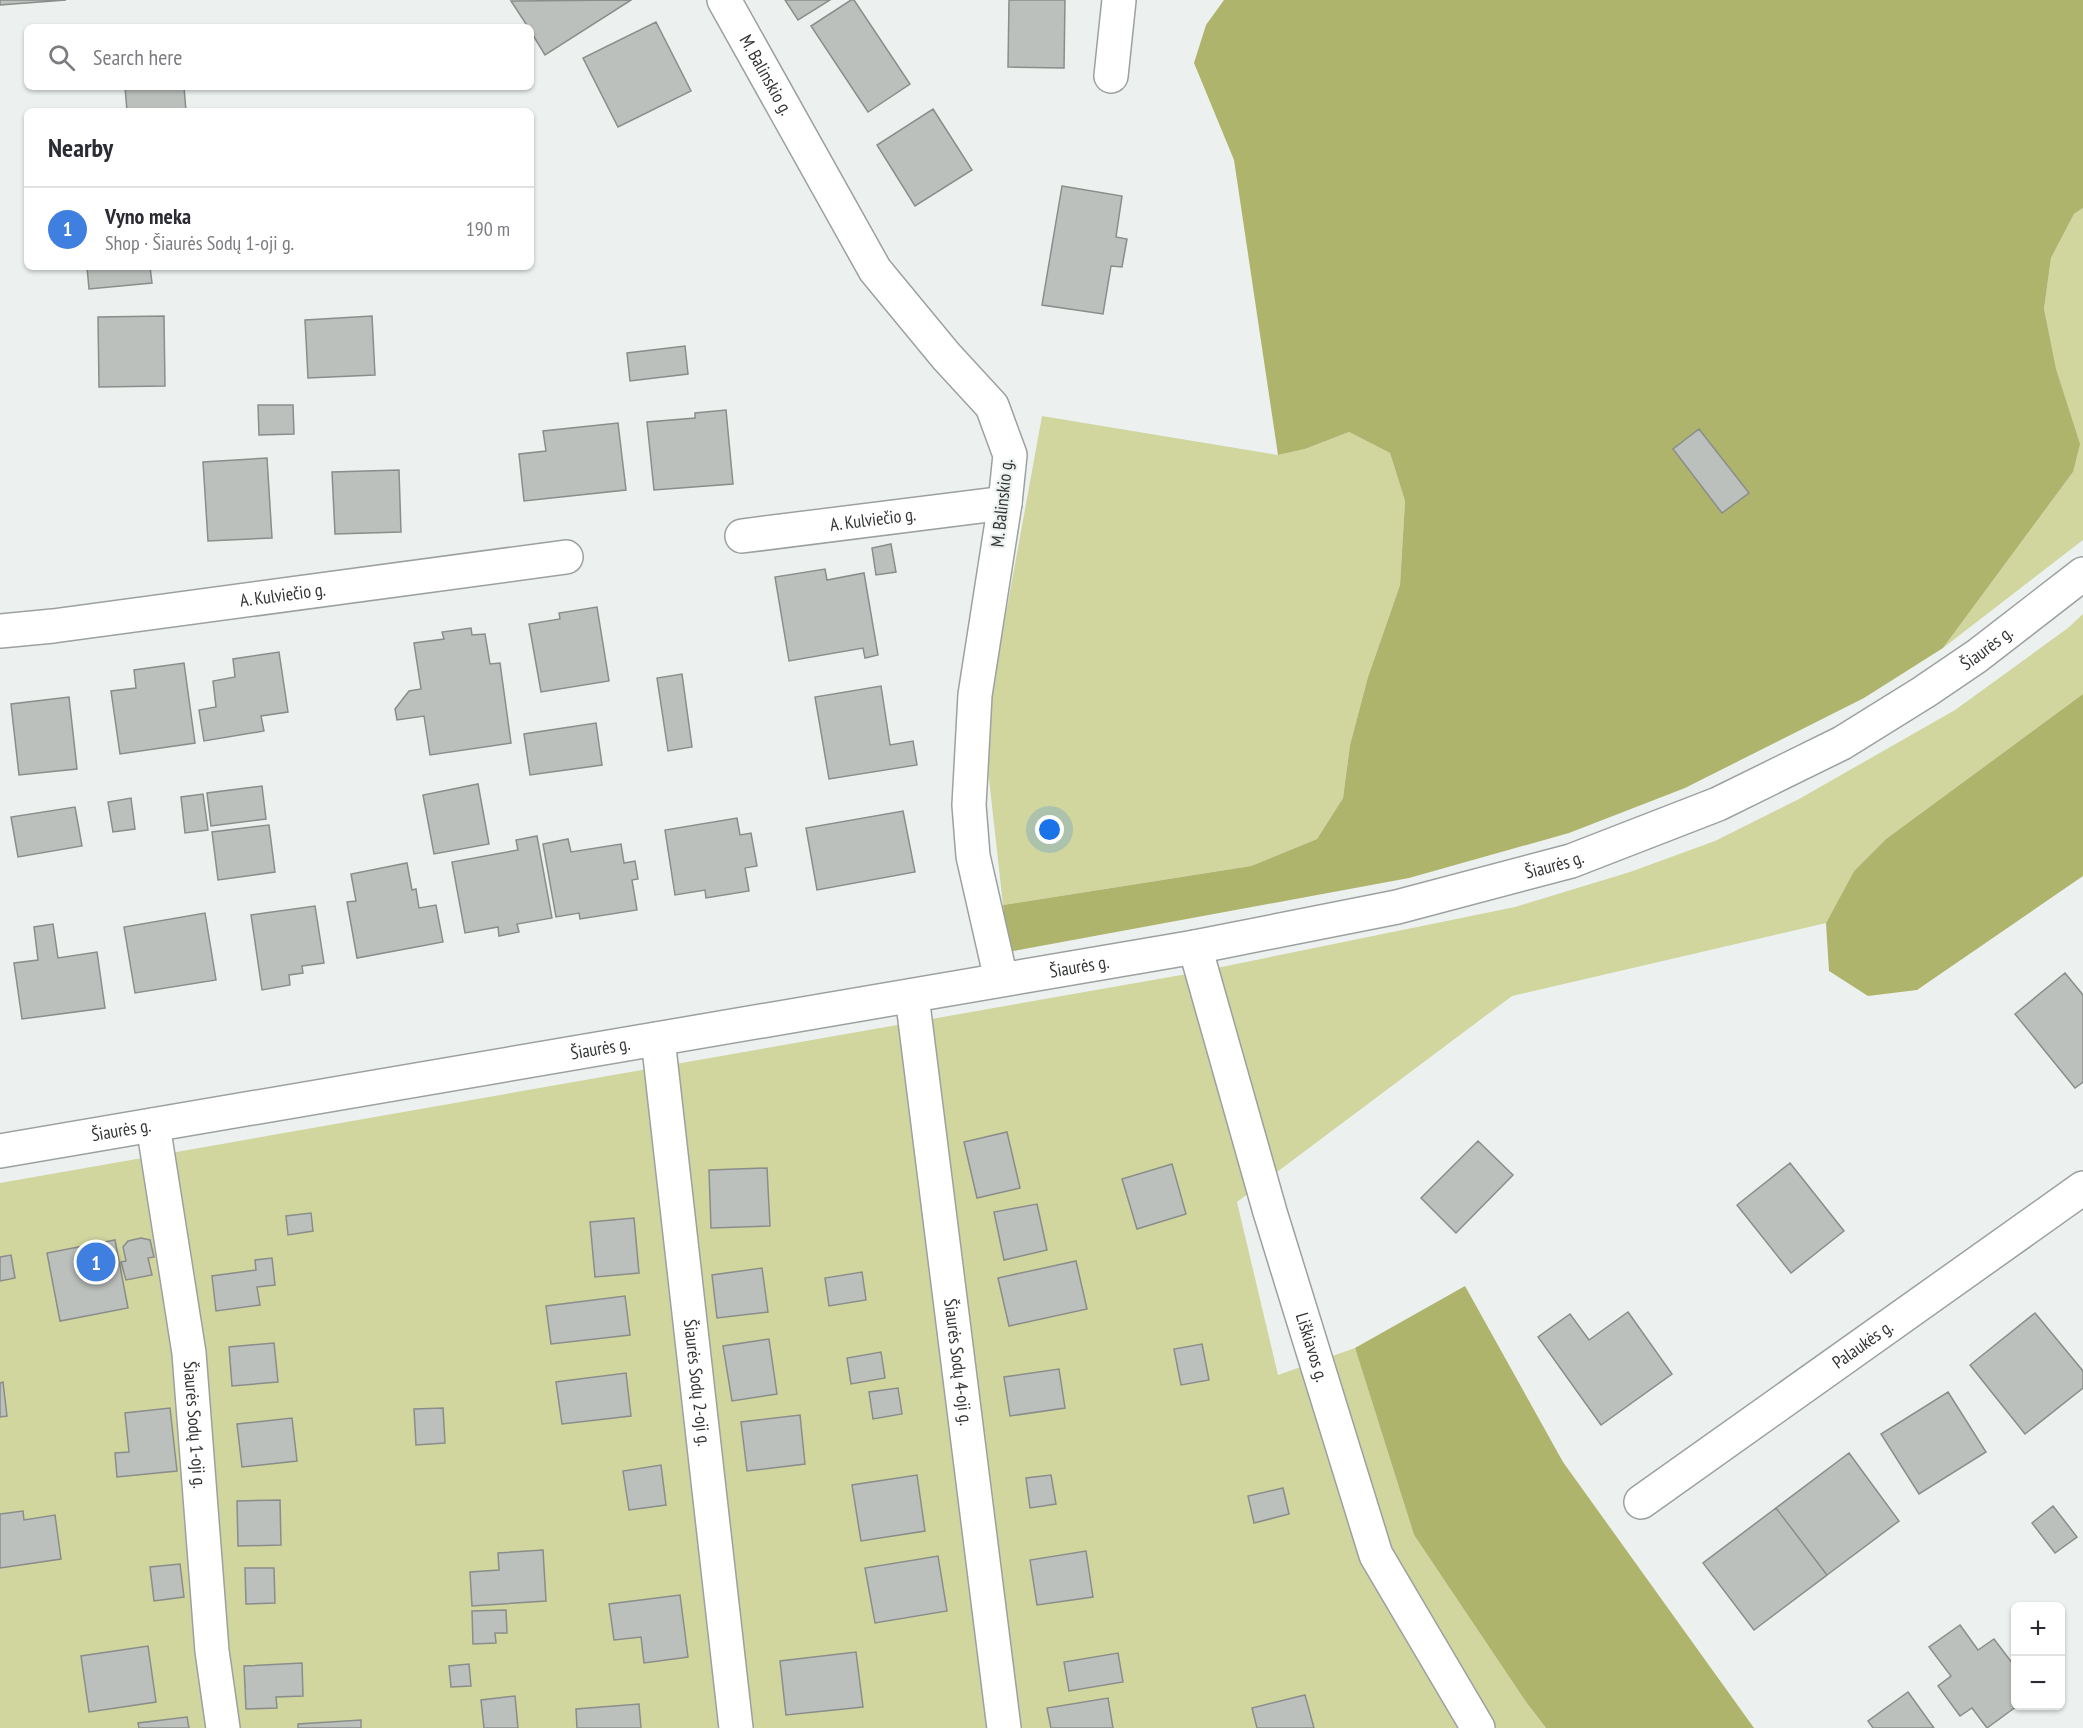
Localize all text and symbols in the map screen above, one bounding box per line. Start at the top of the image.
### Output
search box [24,24,534,90]
street label: M. Balinskio g. [735,31,798,119]
icon: search [45,41,78,74]
text: Search here [93,43,182,71]
text: Nearby [48,131,113,164]
text: Vyno meka [105,202,191,230]
text: 1 [63,216,72,242]
text: 190 m [466,216,510,242]
text: Shop · Šiaurės Sodų 1-oji g. [105,230,294,256]
street label: M. Balinskio g. [985,458,1018,548]
street label: A. Kulviečio g. [829,502,917,536]
street label: A. Kulviečio g. [238,577,327,612]
street label: Šiaurės g. [1956,621,2017,675]
your location [1035,815,1064,844]
street label: Šiaurės g. [1522,845,1587,884]
street label: Šiaurės g. [1048,950,1111,983]
street label: Šiaurės g. [569,1032,632,1064]
street label: Šiaurės g. [90,1113,153,1146]
pin: 1 [76,1240,116,1284]
street label: Šiaurės Sodų 4-oji g. [939,1297,978,1427]
street label: Liškiavos g. [1291,1310,1334,1385]
street label: Palaukės g. [1828,1315,1897,1373]
street label: Šiaurės Sodų 2-oji g. [679,1318,716,1447]
street label: Šiaurės Sodų 1-oji g. [179,1360,211,1489]
map controls [2011,1602,2065,1710]
button: + [2011,1602,2065,1656]
button: − [2011,1656,2065,1710]

